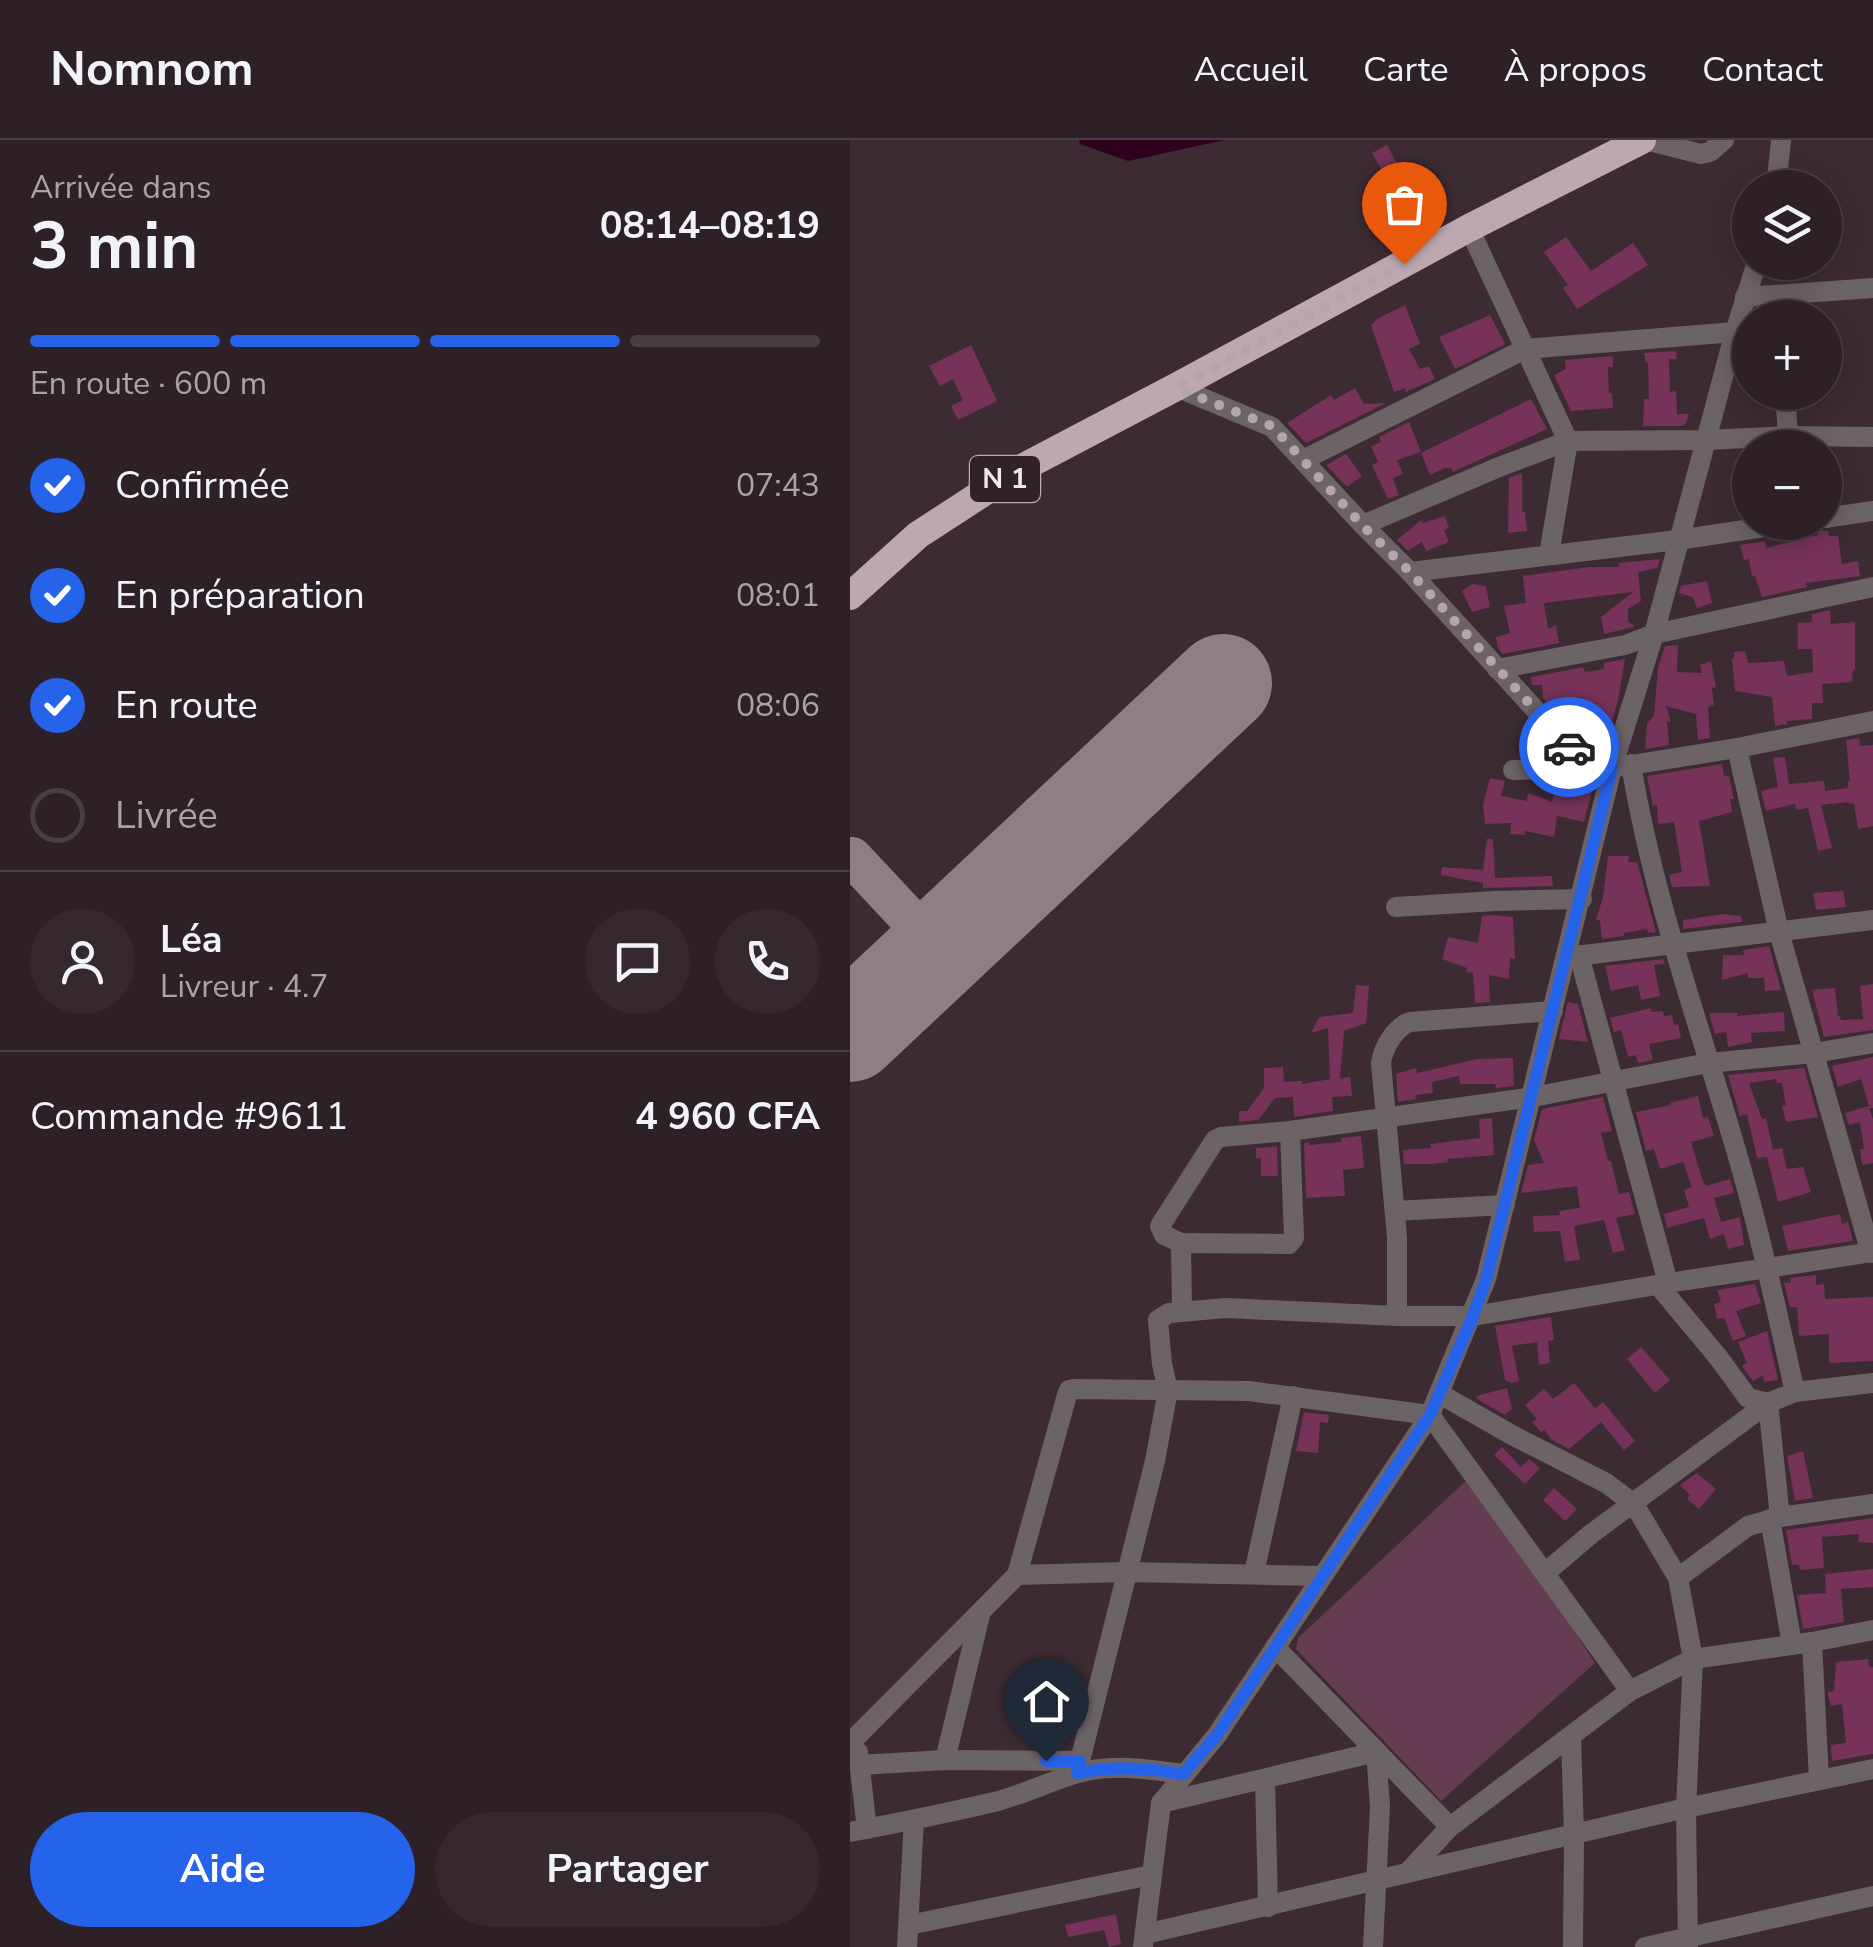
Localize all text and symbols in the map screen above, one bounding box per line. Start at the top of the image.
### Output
text: Nomnom [50,36,253,102]
text: Accueil [1194,46,1308,93]
text: Carte [1363,46,1449,93]
text: À propos [1504,46,1647,93]
text: Contact [1702,46,1823,93]
pin [1362,162,1447,265]
text: Arrivée dans [30,166,211,209]
map controls [1732,170,1842,540]
button: layers [1732,170,1842,280]
icon: bag [1377,177,1432,232]
text: 08:14–08:19 [600,200,820,251]
text: 3 min [30,202,198,291]
button: + [1732,300,1842,410]
text: En route · 600 m [30,362,267,405]
button: − [1732,430,1842,540]
road number: N 1 [970,456,1040,502]
icon: check [30,458,85,513]
text: Confirmée [115,460,290,511]
text: 07:43 [736,464,820,507]
icon: check [30,568,85,623]
text: En préparation [115,570,365,621]
text: 08:01 [736,574,820,617]
icon: check [30,678,85,733]
text: En route [115,680,258,731]
text: 08:06 [736,684,820,727]
courier [1519,697,1619,797]
icon: car [1542,720,1597,775]
text: Livrée [115,790,218,841]
button: person [30,909,135,1014]
button: chat [585,909,690,1014]
button: phone [715,909,820,1014]
text: Léa [160,914,223,965]
text: Livreur · 4.7 [160,965,328,1008]
text: Commande #9611 [30,1091,348,1142]
text: 4 960 CFA [635,1091,820,1142]
pin [1004,1659,1089,1762]
icon: home [1019,1674,1074,1729]
button: Aide [30,1812,415,1927]
button: Partager [435,1812,820,1927]

